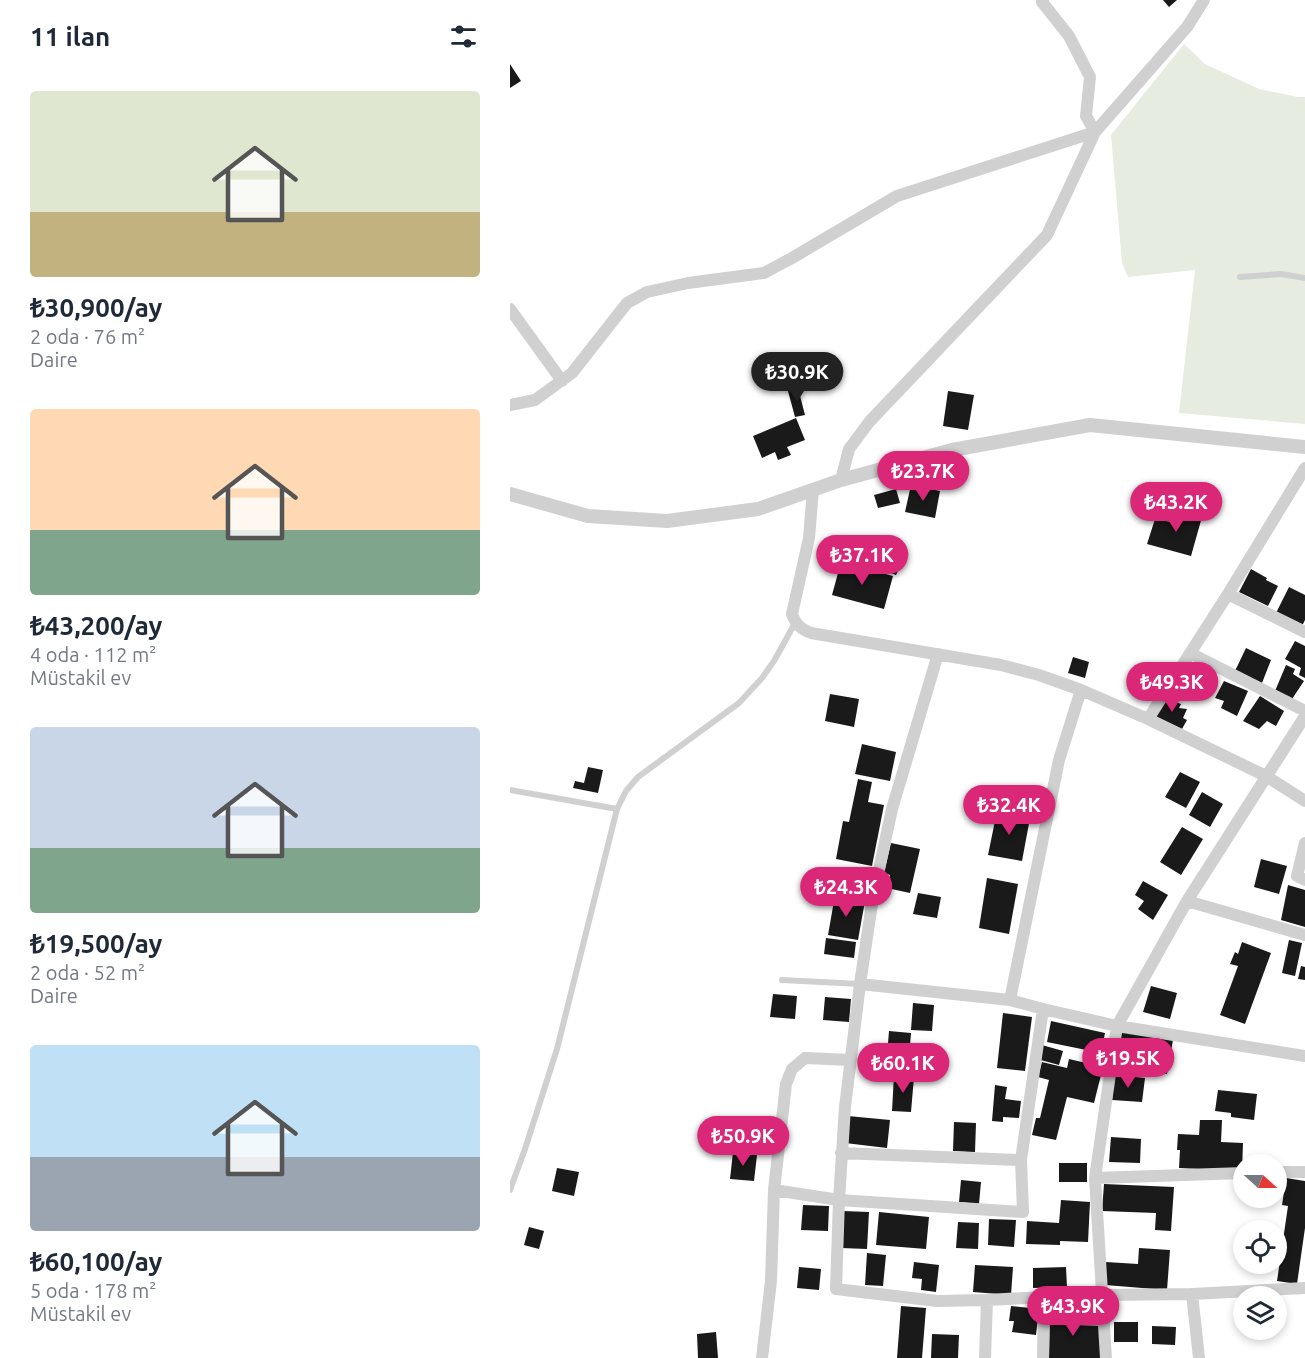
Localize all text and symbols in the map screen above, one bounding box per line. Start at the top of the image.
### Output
icon: filters [447,20,480,53]
text: 11 ilan [30,22,110,51]
icon: home [201,130,309,238]
text: ₺30,900/ay [30,293,162,322]
text: 2 oda · 76 m² [30,325,145,348]
text: Daire [30,348,78,371]
pin: ₺30.9K [748,352,846,403]
text: ₺30.9K [765,360,829,383]
icon: home [201,448,309,556]
pin: ₺23.7K [874,451,972,502]
text: ₺23.7K [891,459,955,482]
pin: ₺43.2K [1127,482,1225,533]
text: ₺43.2K [1144,490,1208,513]
pin: ₺37.1K [813,535,911,586]
text: ₺37.1K [830,543,894,566]
text: ₺43,200/ay [30,611,162,640]
text: 4 oda · 112 m² [30,643,156,666]
pin: ₺49.3K [1123,662,1221,713]
text: Müstakil ev [30,666,131,689]
text: ₺49.3K [1140,670,1204,693]
icon: home [201,766,309,874]
pin: ₺32.4K [960,785,1058,836]
text: ₺32.4K [977,793,1041,816]
pin: ₺24.3K [797,867,895,918]
text: ₺24.3K [814,875,878,898]
text: ₺19,500/ay [30,929,162,958]
text: 2 oda · 52 m² [30,961,145,984]
text: Daire [30,984,78,1007]
pin: ₺19.5K [1079,1038,1177,1089]
pin: ₺60.1K [854,1043,952,1094]
text: ₺19.5K [1096,1046,1160,1069]
text: ₺60.1K [871,1051,935,1074]
icon: home [201,1084,309,1192]
pin: ₺50.9K [694,1116,792,1167]
text: ₺50.9K [711,1124,775,1147]
north arrow [1233,1154,1287,1208]
map controls [1233,1154,1287,1340]
button: locate [1233,1220,1287,1274]
text: ₺60,100/ay [30,1247,162,1276]
text: 5 oda · 178 m² [30,1279,156,1302]
pin: ₺43.9K [1024,1286,1122,1337]
button: layers [1233,1286,1287,1340]
text: ₺43.9K [1041,1294,1105,1317]
text: Müstakil ev [30,1302,131,1325]

